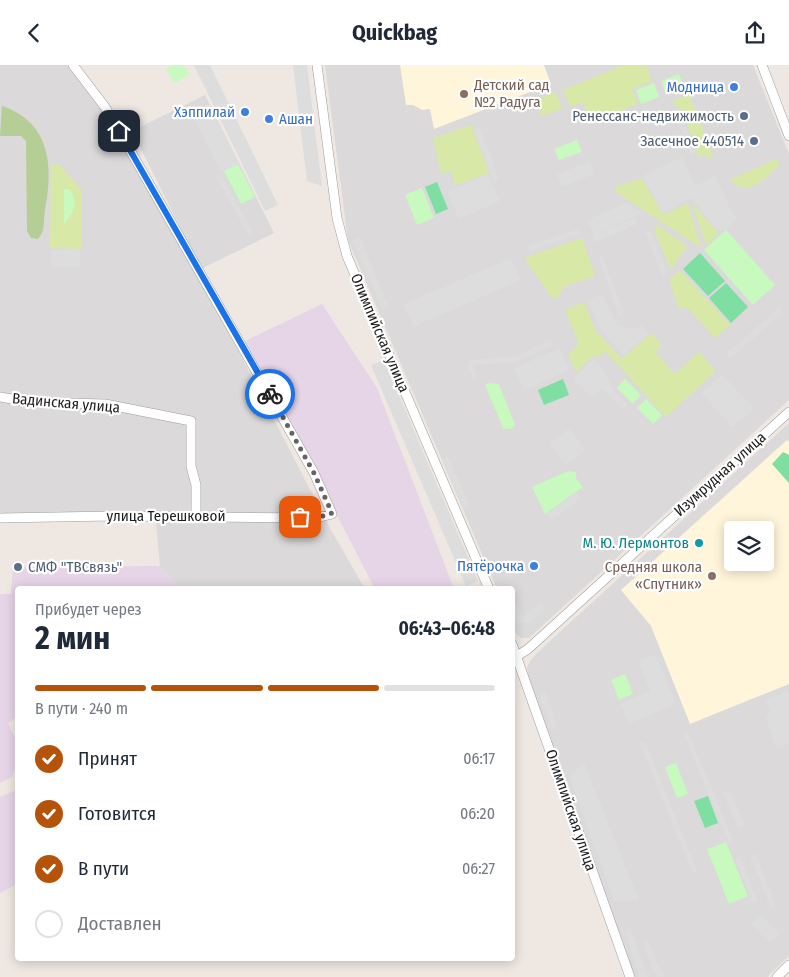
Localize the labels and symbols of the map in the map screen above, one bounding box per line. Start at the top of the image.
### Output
place label: Детский сад №2 Радуга [473,76,549,111]
place label: Модница [667,78,724,96]
marker: Модница [728,81,740,93]
marker: Детский сад №2 Радуга [458,88,470,100]
place label: Хэппилай [174,103,235,121]
marker: Хэппилай [239,106,251,118]
place label: Ренессанс-недвижимость [572,107,734,125]
pin [98,110,140,152]
place label: Ашан [279,110,313,128]
marker: Ренессанс-недвижимость [738,110,750,122]
marker: Ашан [263,113,275,125]
place label: Засечное 440514 [640,132,744,150]
marker: Засечное 440514 [748,135,760,147]
street label: Олимпийская улица [347,271,413,395]
courier [245,369,295,419]
street label: Вадинская улица [11,389,121,417]
street label: Изумрудная улица [670,428,770,520]
pin [279,496,321,538]
street label: улица Терешковой [107,507,225,525]
place label: М. Ю. Лермонтов [583,534,689,552]
marker: М. Ю. Лермонтов [693,537,705,549]
place label: Пятёрочка [457,557,524,575]
place label: СМФ "ТВСвязь" [28,558,122,576]
place label: Средняя школа «Спутник» [605,558,702,593]
marker: Пятёрочка [528,560,540,572]
marker: СМФ "ТВСвязь" [12,561,24,573]
marker: Средняя школа «Спутник» [706,570,718,582]
street label: Олимпийская улица [542,747,600,873]

